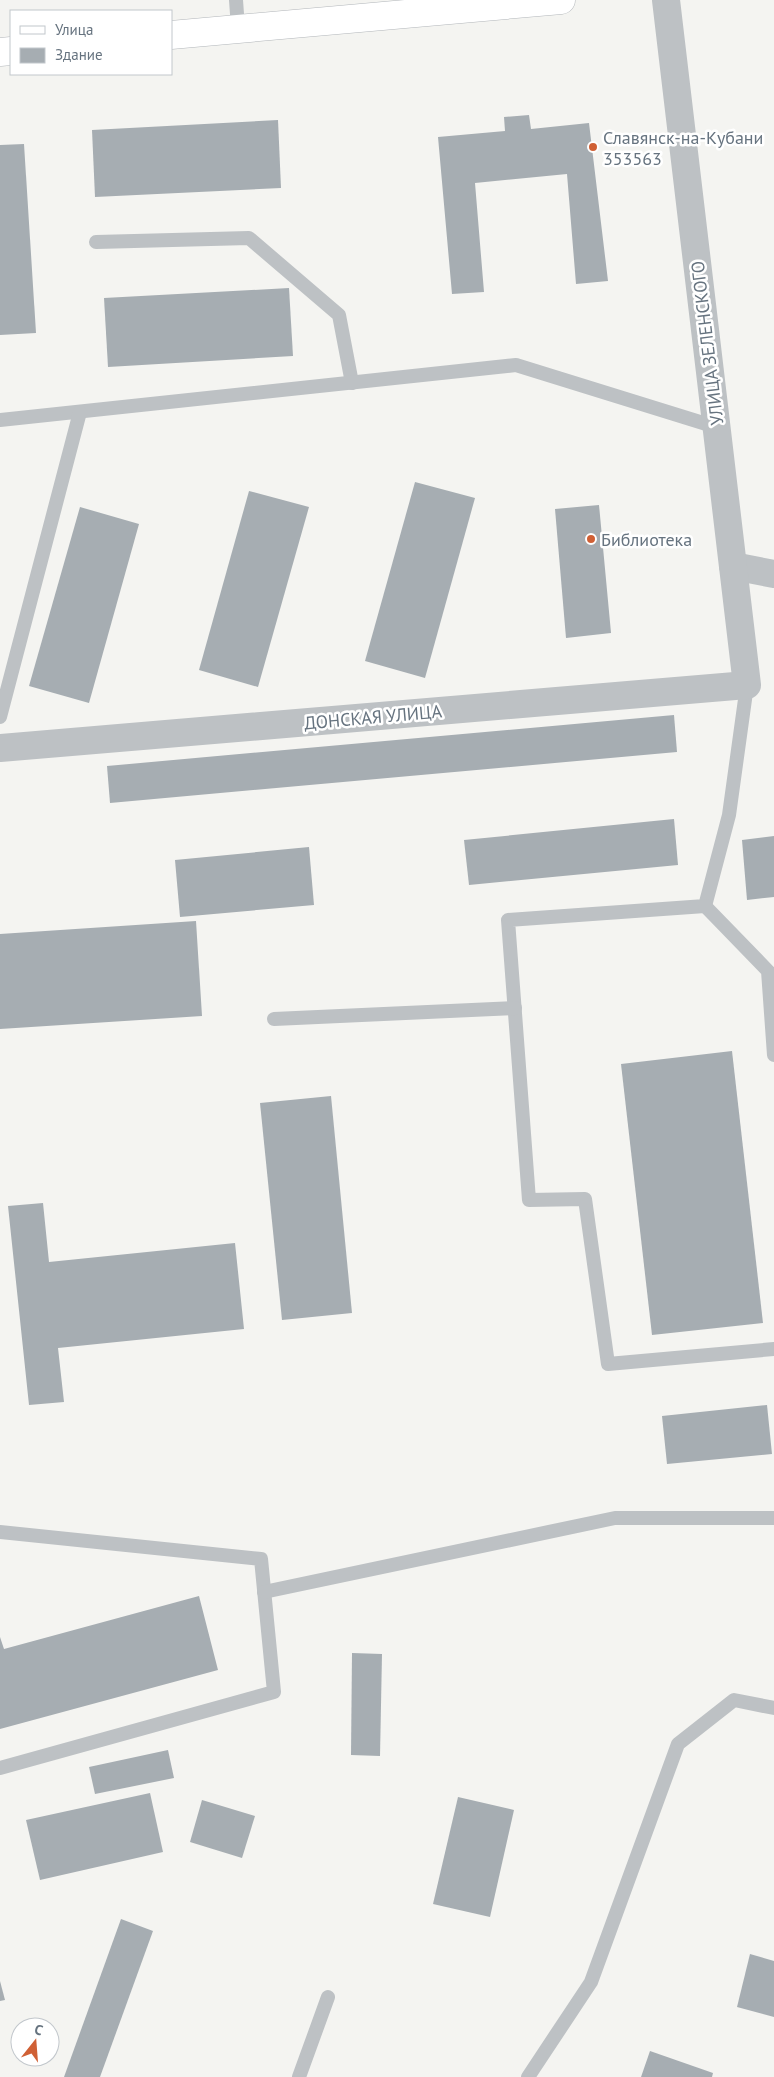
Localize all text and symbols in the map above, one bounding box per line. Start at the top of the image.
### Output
legend [10,10,172,75]
text: Улица [55,20,93,39]
text: Здание [55,45,103,64]
place label: Славянск-на-Кубани 353563 [603,126,763,170]
marker: Славянск-на-Кубани 353563 [587,141,599,153]
street label: УЛИЦА ЗЕЛЕНСКОГО [686,260,728,426]
place label: Библиотека [601,528,692,551]
marker: Библиотека [585,533,597,545]
street label: ДОНСКАЯ УЛИЦА [303,699,443,734]
north arrow [10,2017,60,2067]
text: С [32,2020,45,2039]

